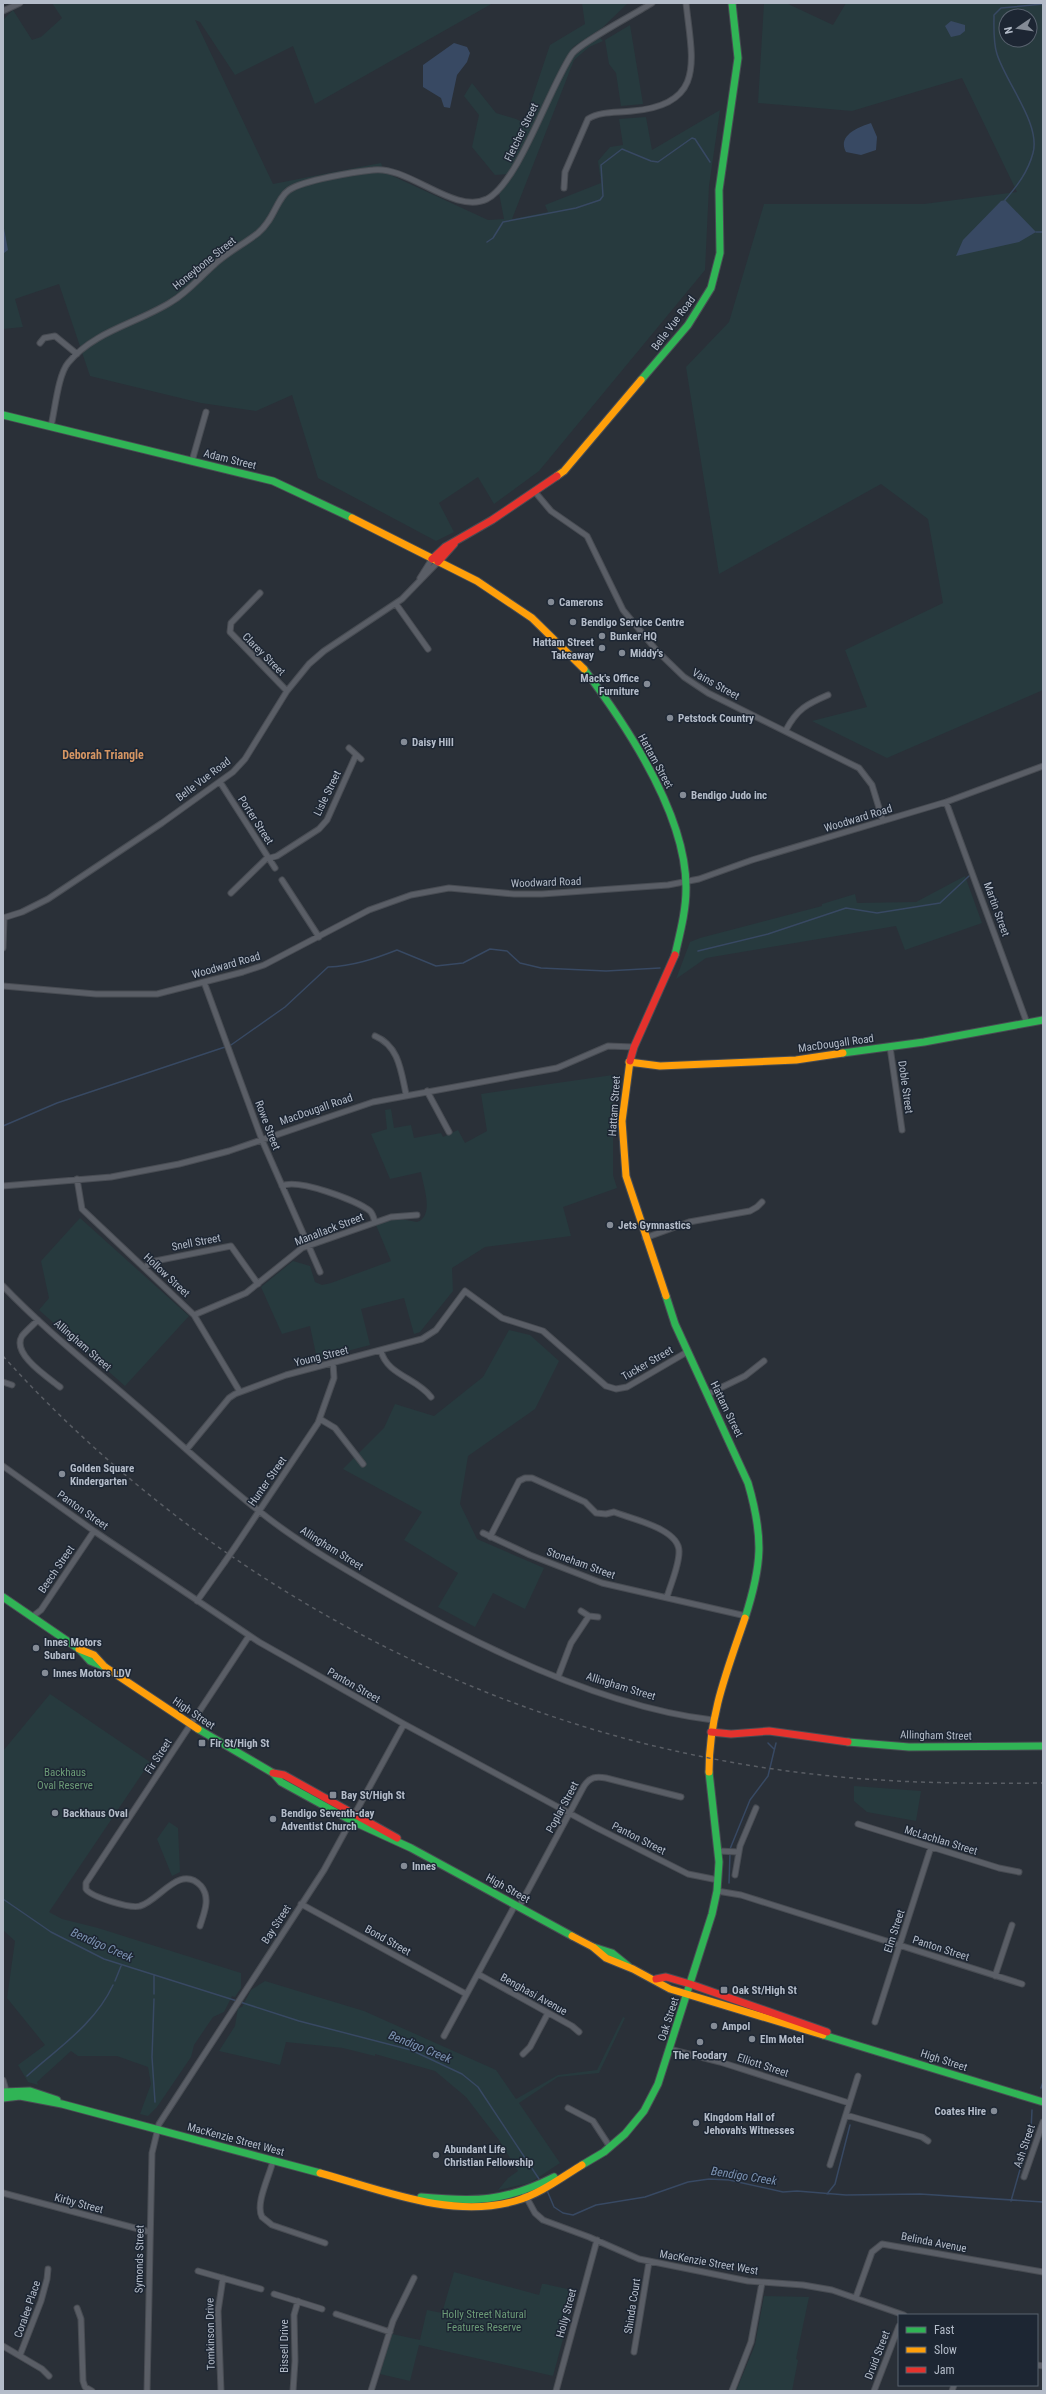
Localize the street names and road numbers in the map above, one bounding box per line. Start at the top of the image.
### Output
street label: Fletcher Street [502,101,541,164]
street label: Honeybone Street [170,234,238,293]
street label: Belle Vue Road [649,293,698,353]
street label: Adam Street [202,447,257,472]
street label: Clarey Street [240,630,288,678]
street label: Vains Street [690,666,742,703]
street label: Hattam Street [635,732,676,791]
street label: Belle Vue Road [173,755,233,804]
street label: Lisle Street [311,768,344,818]
street label: Porter Street [235,794,276,847]
street label: Woodward Road [823,802,894,835]
street label: Woodward Road [511,875,581,890]
street label: Martin Street [981,880,1012,938]
street label: Woodward Road [190,950,262,981]
street label: MacDougall Road [797,1032,875,1055]
street label: Doble Street [895,1060,916,1114]
street label: Hattam Street [606,1075,623,1137]
street label: MacDougall Road [278,1091,354,1128]
street label: Rowe Street [252,1099,283,1152]
street label: Manallack Street [293,1210,366,1249]
street label: Snell Street [171,1231,222,1254]
street label: Hollow Street [141,1251,192,1300]
street label: Allingham Street [51,1317,114,1374]
street label: Young Street [293,1343,350,1369]
street label: Tucker Street [619,1343,675,1383]
street label: Hattam Street [707,1379,746,1439]
street label: Hunter Street [246,1454,289,1509]
street label: Panton Street [55,1488,111,1533]
street label: Allingham Street [298,1524,366,1573]
street label: Beech Street [36,1543,77,1596]
street label: Stoneham Street [545,1545,617,1582]
street label: Panton Street [325,1665,383,1706]
street label: Allingham Street [585,1670,657,1703]
street label: High Street [170,1694,217,1732]
street label: Allingham Street [900,1728,972,1743]
street label: Fir Street [142,1736,175,1776]
street label: Poplar Street [543,1779,581,1835]
street label: Panton Street [610,1819,668,1858]
street label: McLachlan Street [903,1823,979,1858]
street label: High Street [483,1871,532,1906]
street label: Bay Street [259,1902,294,1946]
street label: Elm Street [881,1908,908,1954]
street label: Bond Street [362,1922,413,1958]
street label: Panton Street [911,1933,971,1964]
street label: Benghasi Avenue [498,1971,569,2018]
street label: Oak Street [655,1996,682,2043]
street label: High Street [919,2047,969,2074]
street label: Elliott Street [735,2051,790,2080]
street label: MacKenzie Street West [186,2120,286,2159]
street label: Ash Street [1011,2123,1038,2170]
street label: Kirby Street [53,2191,105,2216]
street label: Symonds Street [132,2225,147,2293]
street label: Belinda Avenue [900,2230,968,2255]
street label: MacKenzie Street West [659,2247,759,2278]
street label: Shinda Court [622,2277,643,2335]
street label: Coralee Place [12,2279,43,2339]
street label: Holly Street [554,2287,579,2339]
street label: Tomkinson Drive [203,2298,218,2370]
street label: Bissell Drive [278,2319,291,2373]
street label: Druid Street [862,2329,893,2381]

